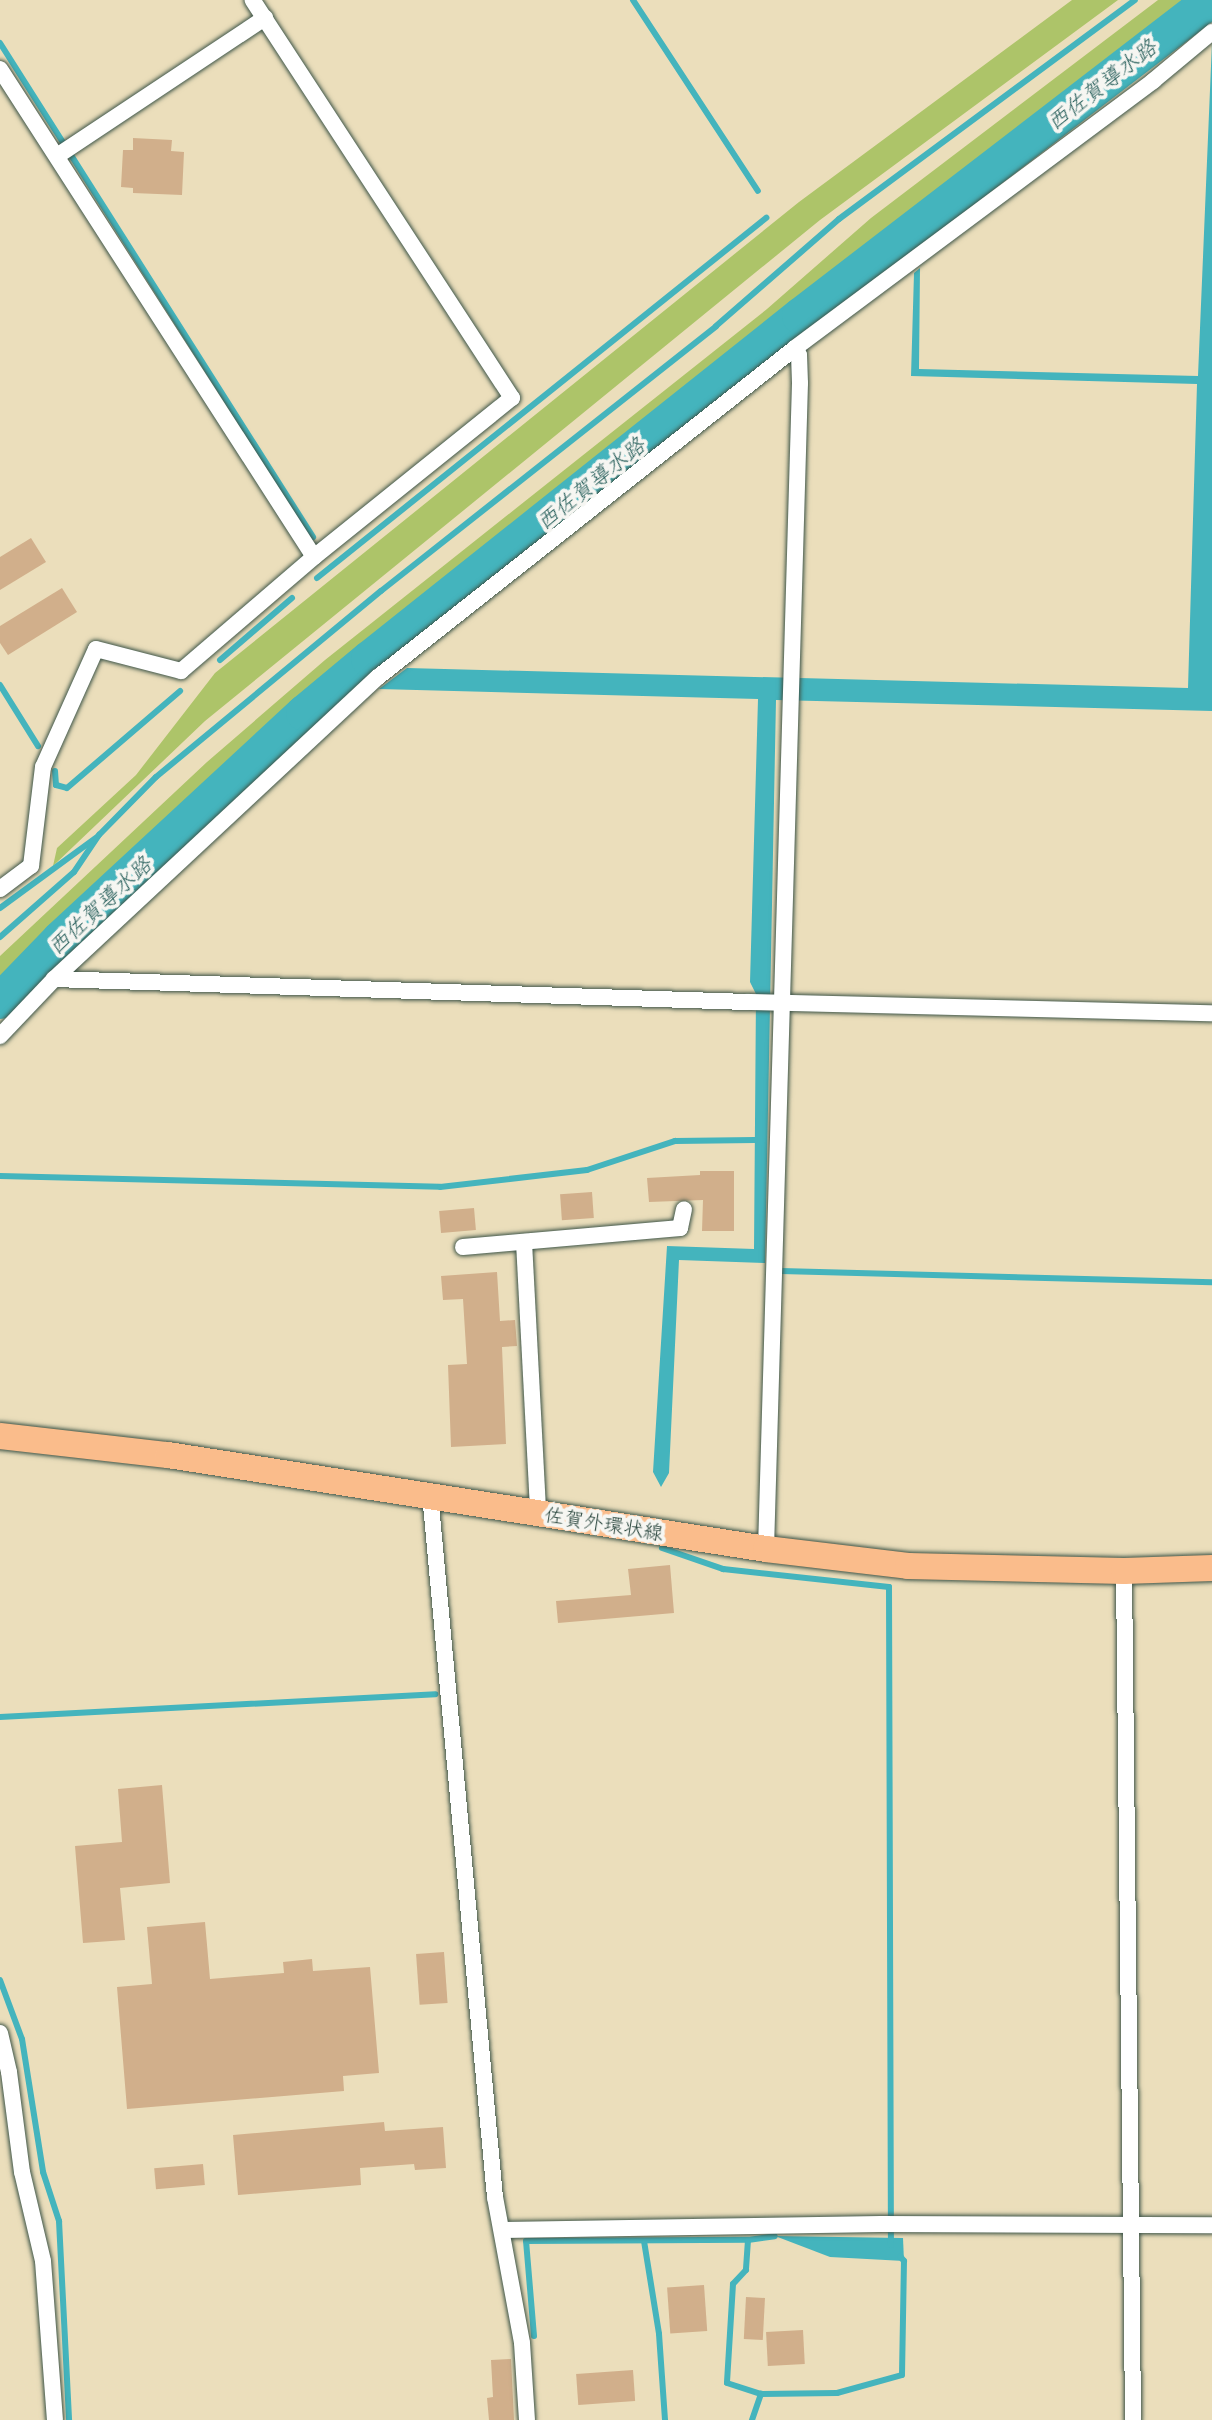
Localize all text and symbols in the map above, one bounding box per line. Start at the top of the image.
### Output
water label: 西佐賀導水路 [1041,33,1161,135]
water label: 西佐賀導水路 [530,431,650,535]
water label: 西佐賀導水路 [42,850,156,960]
street label: 佐賀外環状線 [543,1502,665,1544]

